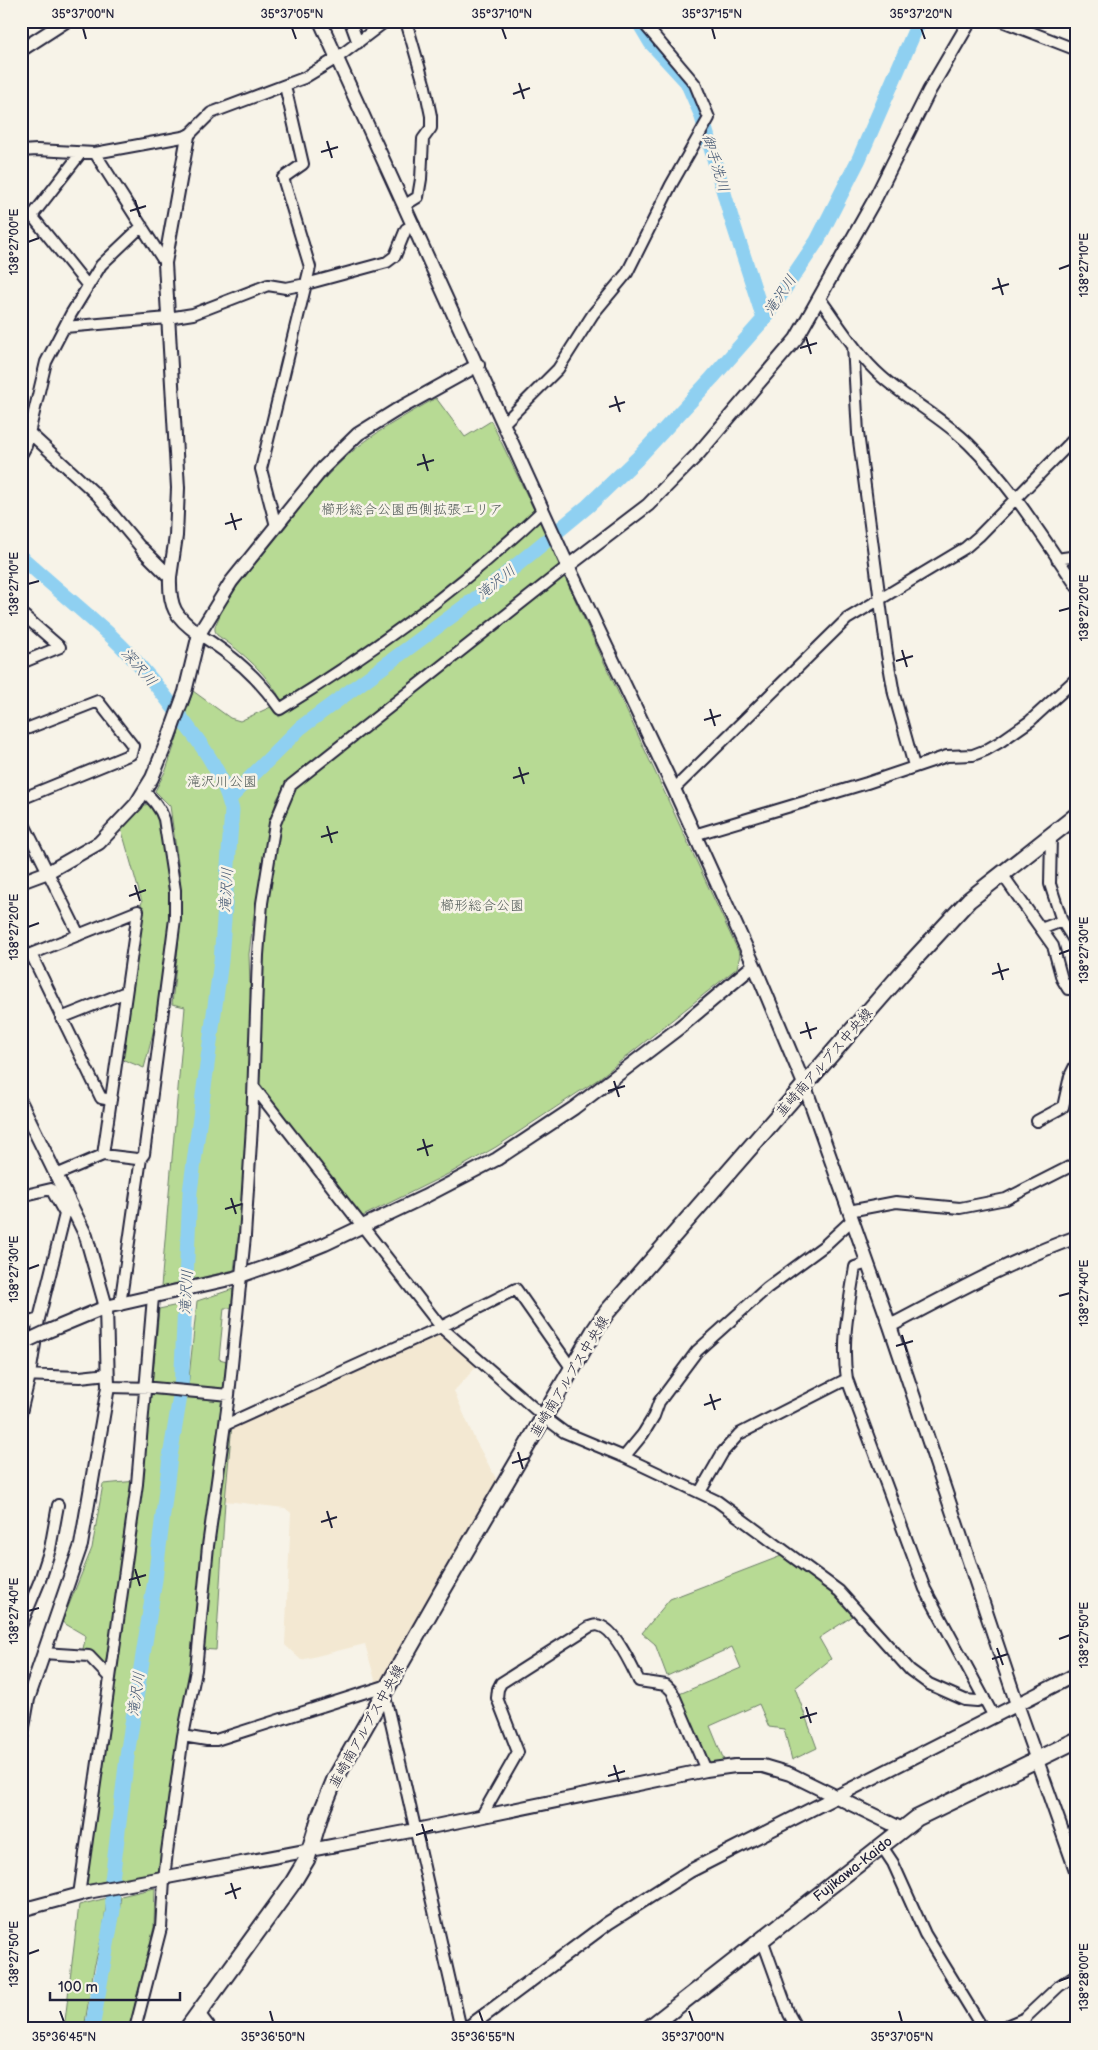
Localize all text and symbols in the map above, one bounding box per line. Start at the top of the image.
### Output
text: 35°37'00"N [51,7,115,22]
text: 35°37'05"N [260,7,324,22]
text: 35°37'10"N [472,7,532,22]
text: 35°37'15"N [682,7,742,22]
text: 35°37'20"N [889,7,953,22]
water label: 御手洗川 [698,132,733,195]
text: 138°27'00"E [7,209,22,275]
text: 138°27'10"E [1077,233,1092,297]
water label: 滝沢川 [760,271,801,319]
park label: 櫛形総合公園西側拡張エリア [321,501,503,518]
text: 138°27'10"E [7,552,22,616]
water label: 滝沢川 [473,561,520,604]
text: 138°27'20"E [1077,575,1092,641]
water label: 深沢川 [117,644,161,691]
park label: 滝沢川公園 [187,773,257,790]
water label: 滝沢川 [215,867,238,913]
text: 138°27'20"E [7,894,22,960]
park label: 櫛形総合公園 [440,897,524,914]
text: 138°27'30"E [1077,916,1092,984]
street label: 韮崎南アルプス中央線 [772,1004,876,1120]
text: 138°27'30"E [7,1235,22,1303]
text: 138°27'40"E [1077,1259,1092,1326]
water label: 滝沢川 [176,1269,197,1315]
street label: 韮崎南アルプス中央線 [526,1312,612,1440]
text: 138°27'40"E [7,1577,22,1644]
text: 138°27'50"E [1077,1602,1092,1668]
street label: 韮崎南アルプス中央線 [325,1662,407,1791]
water label: 滝沢川 [124,1670,149,1718]
street label: Fujikawa-Kaido [810,1833,896,1905]
text: 138°27'50"E [7,1921,22,1987]
text: 138°28'00"E [1077,1943,1092,2011]
scale bar [50,1970,180,2002]
text: 100 m [58,1978,98,1997]
text: 35°36'45"N [32,2030,96,2045]
text: 35°36'50"N [241,2030,305,2045]
text: 35°36'55"N [451,2030,515,2045]
text: 35°37'00"N [661,2030,725,2045]
text: 35°37'05"N [870,2030,934,2045]

